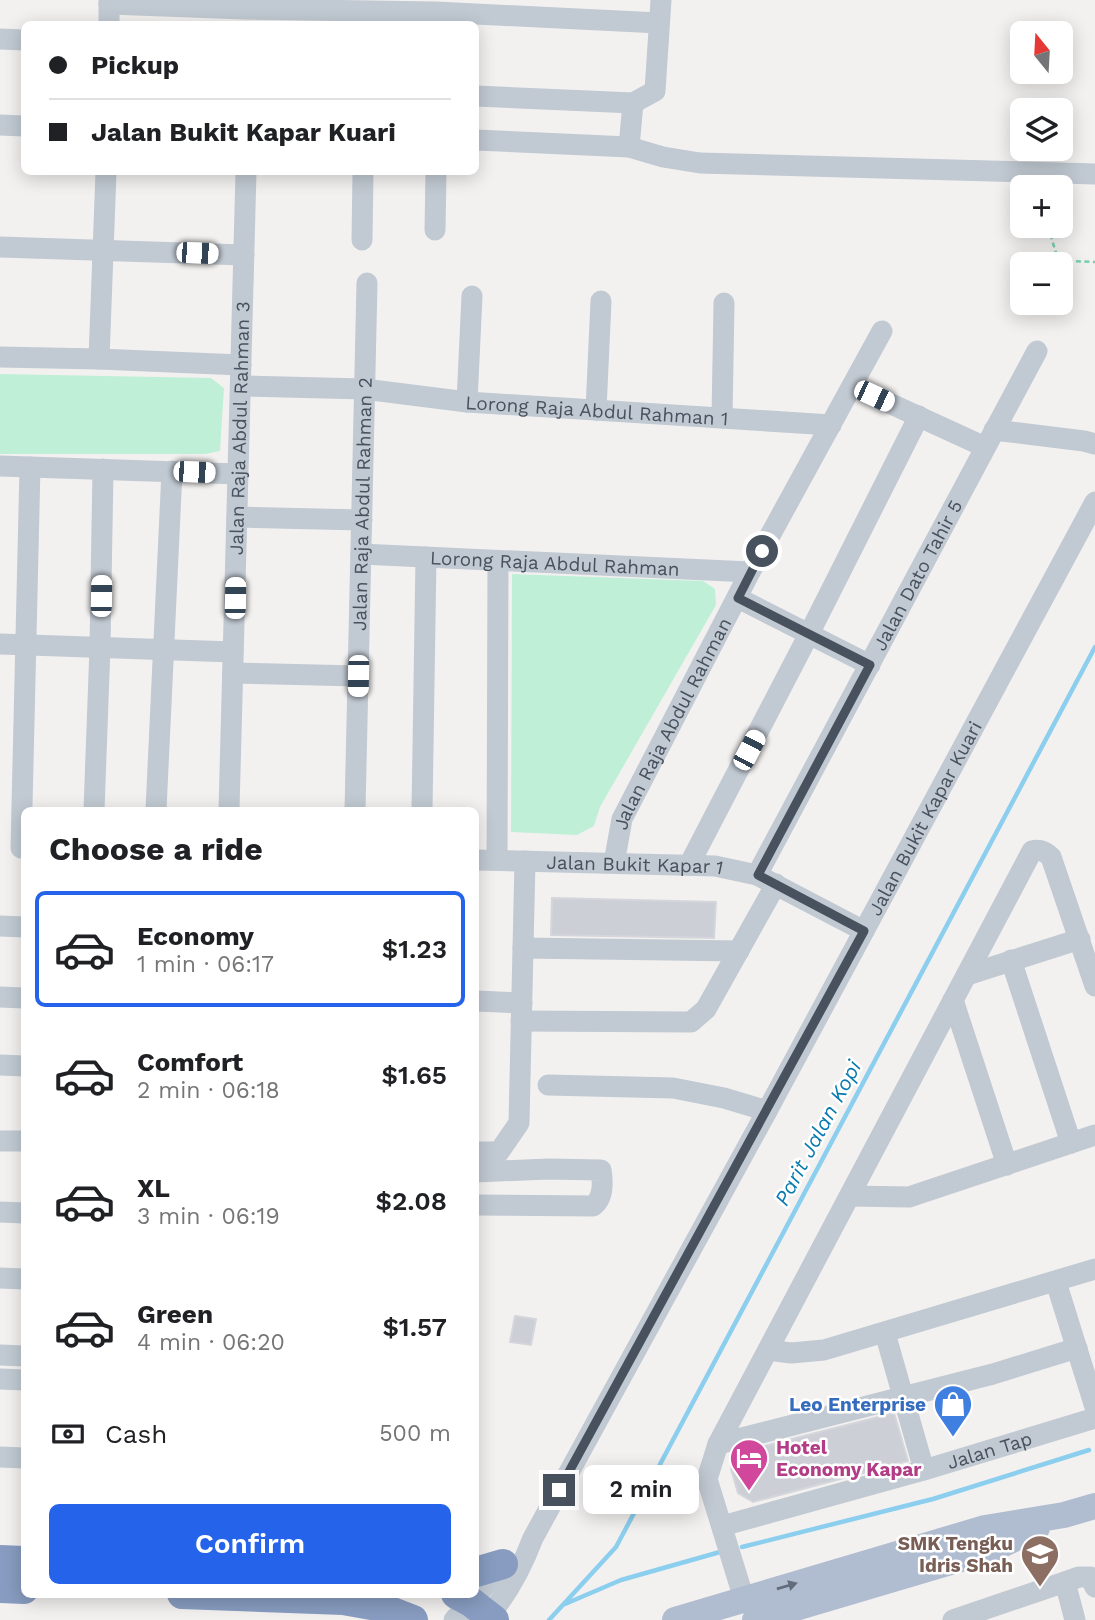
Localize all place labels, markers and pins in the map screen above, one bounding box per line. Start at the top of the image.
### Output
shop icon: Leo Enterprise [932,1383,974,1438]
place label: Leo Enterprise [789,1393,926,1416]
place label: Hotel Economy Kapar [776,1436,922,1481]
hotel icon: Hotel Economy Kapar [728,1437,770,1492]
place label: SMK Tengku Idris Shah [898,1532,1013,1577]
school or university icon: SMK Tengku Idris Shah [1019,1533,1061,1588]

